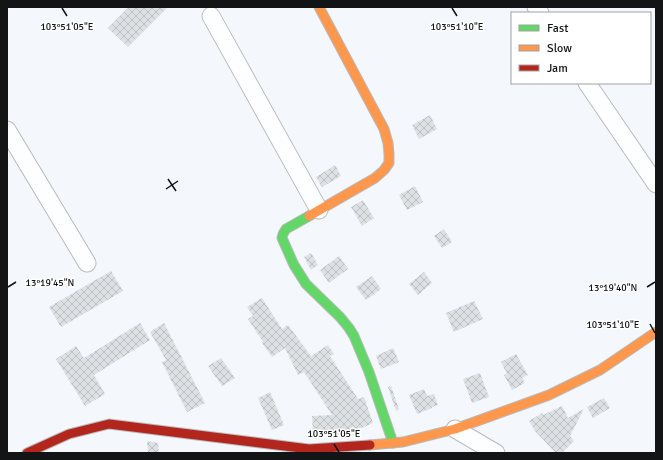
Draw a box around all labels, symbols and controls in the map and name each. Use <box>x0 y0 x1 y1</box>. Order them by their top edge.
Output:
legend <box>511 12 651 84</box>
text: 103°51'05"E <box>40 21 94 33</box>
text: 103°51'10"E <box>430 21 484 33</box>
text: Fast <box>547 21 568 36</box>
text: Slow <box>547 41 572 56</box>
text: Jam <box>547 61 568 76</box>
text: 13°19'45"N <box>26 277 74 289</box>
text: 13°19'40"N <box>589 282 637 294</box>
text: 103°51'10"E <box>586 319 640 331</box>
text: 103°51'05"E <box>307 428 361 440</box>

